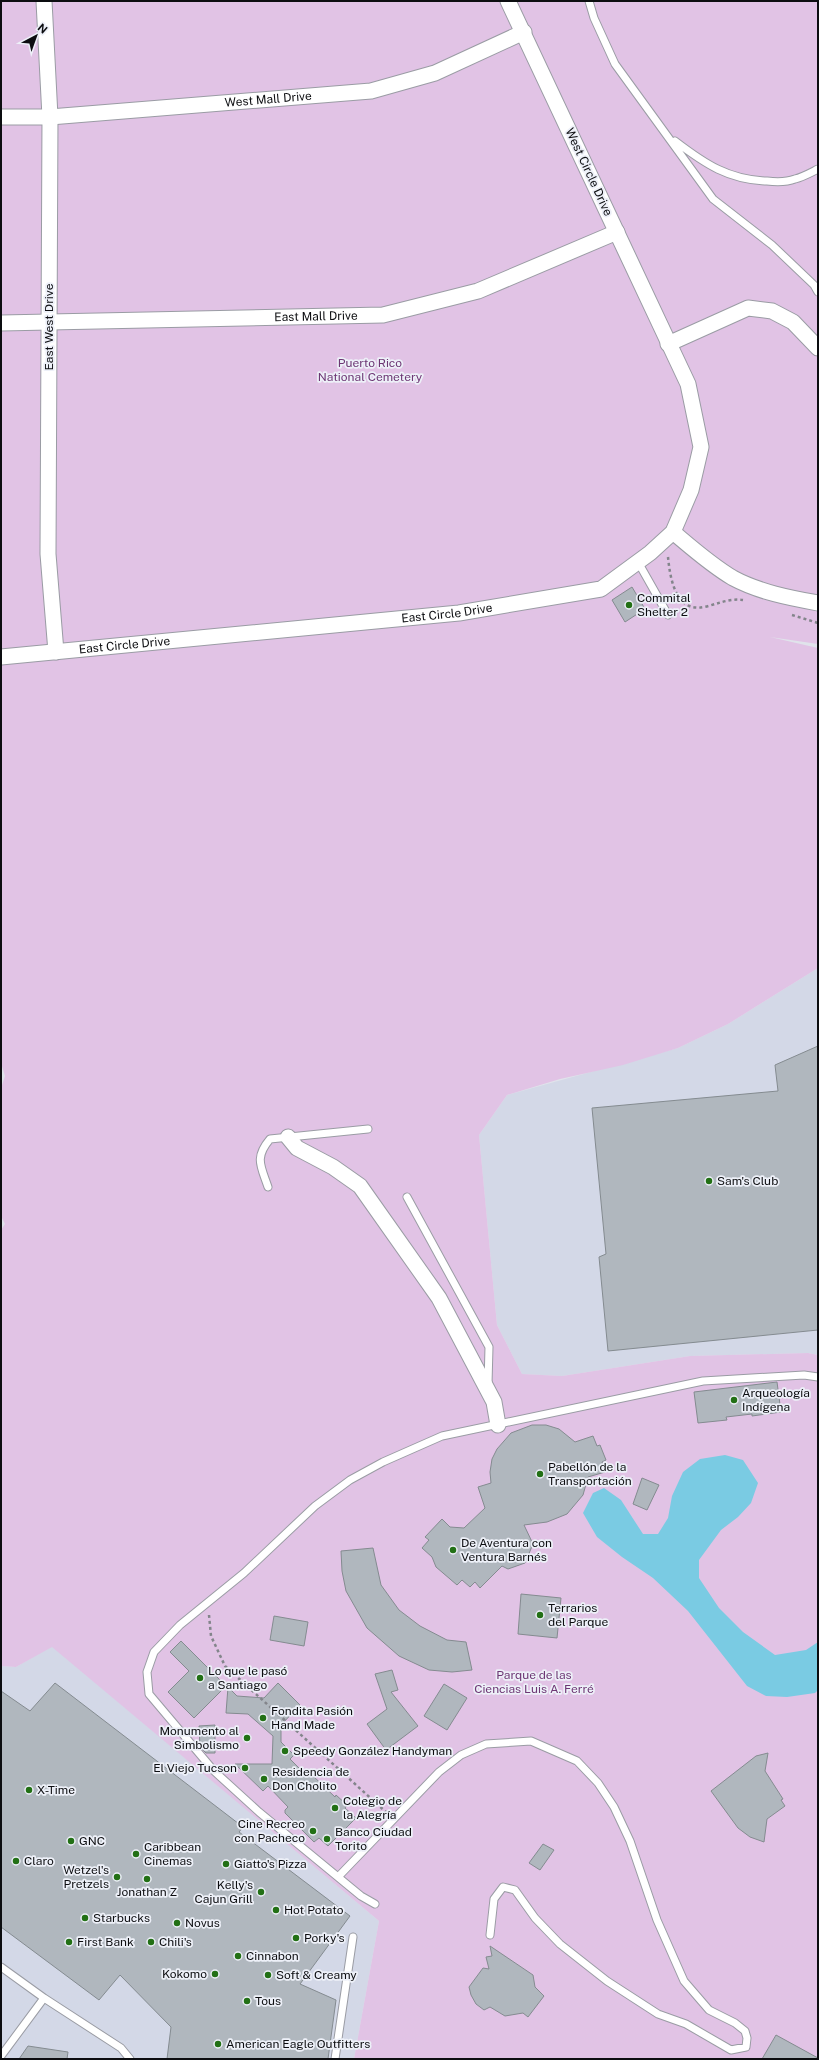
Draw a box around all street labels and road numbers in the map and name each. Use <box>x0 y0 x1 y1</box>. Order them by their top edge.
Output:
street label: West Mall Drive <box>224 89 313 110</box>
street label: West Circle Drive <box>563 126 616 218</box>
street label: East West Drive <box>42 283 56 371</box>
street label: East Mall Drive <box>274 309 358 324</box>
street label: East Circle Drive <box>401 600 494 626</box>
street label: East Circle Drive <box>78 634 171 656</box>

